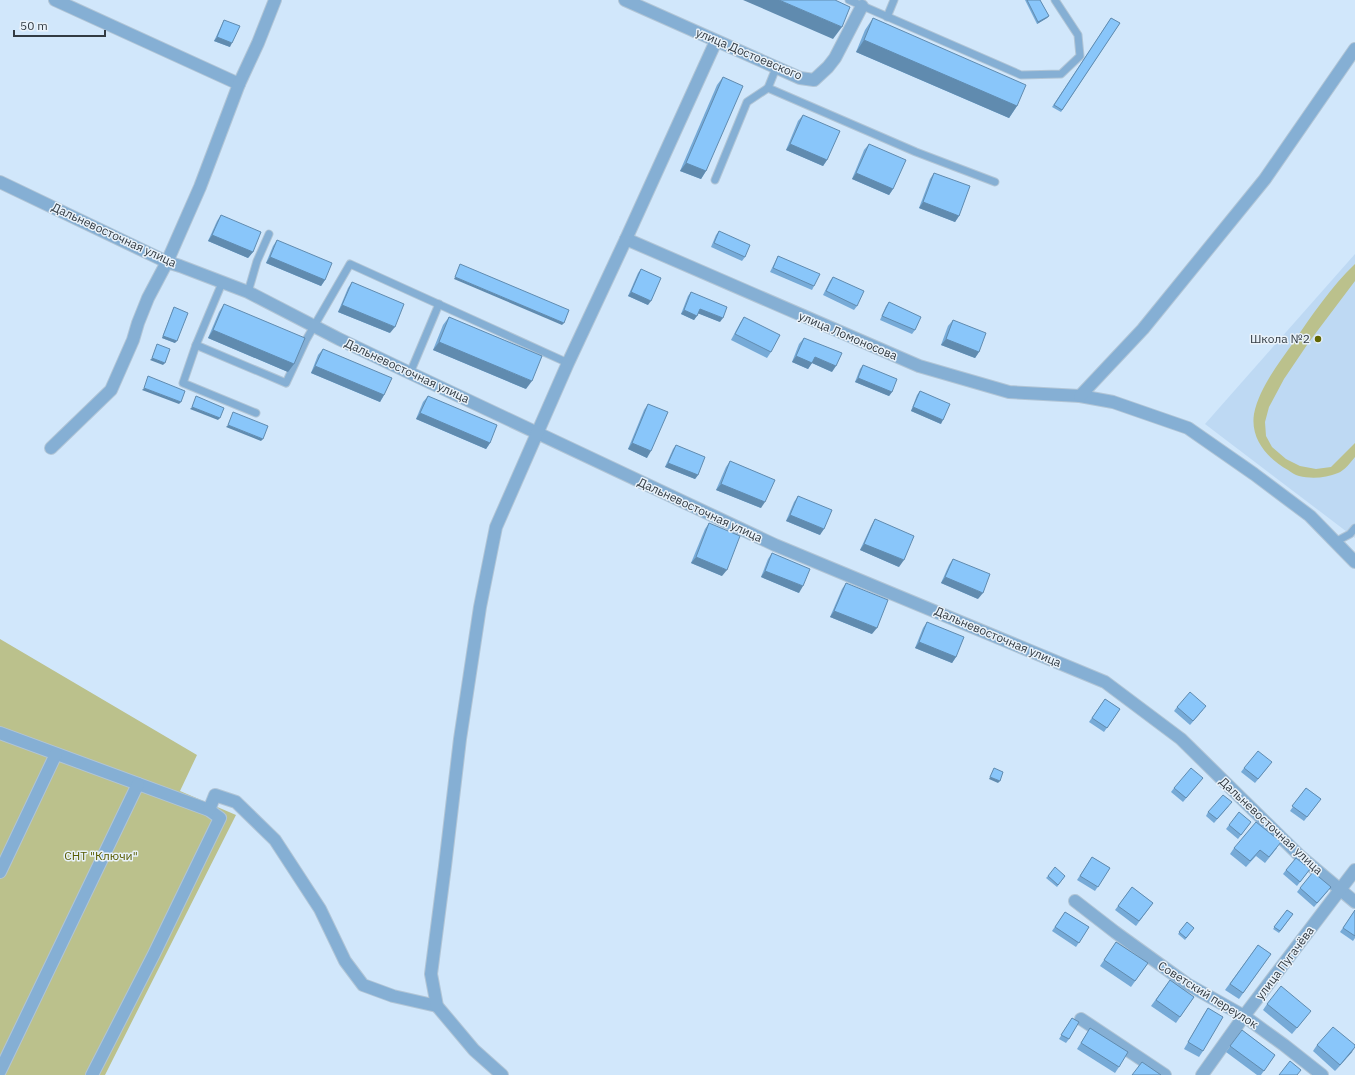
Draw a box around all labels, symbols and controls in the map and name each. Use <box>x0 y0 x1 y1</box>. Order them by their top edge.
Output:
scale bar <box>14 12 105 38</box>
text: 50 m <box>20 18 48 33</box>
street label: улица Достоевского <box>694 24 805 83</box>
street label: Дальневосточная улица <box>49 199 180 270</box>
street label: улица Ломоносова <box>797 308 900 363</box>
place label: Школа №2 <box>1250 331 1310 346</box>
marker: Школа №2 <box>1313 334 1323 344</box>
street label: Дальневосточная улица <box>342 335 473 406</box>
street label: Дальневосточная улица <box>635 474 766 545</box>
street label: Дальневосточная улица <box>933 603 1064 670</box>
street label: Дальневосточная улица <box>1216 774 1327 878</box>
park label: СНТ "Ключи" <box>64 848 138 863</box>
street label: улица Пугачёва <box>1252 923 1317 1002</box>
street label: Советский переулок <box>1155 958 1261 1032</box>

